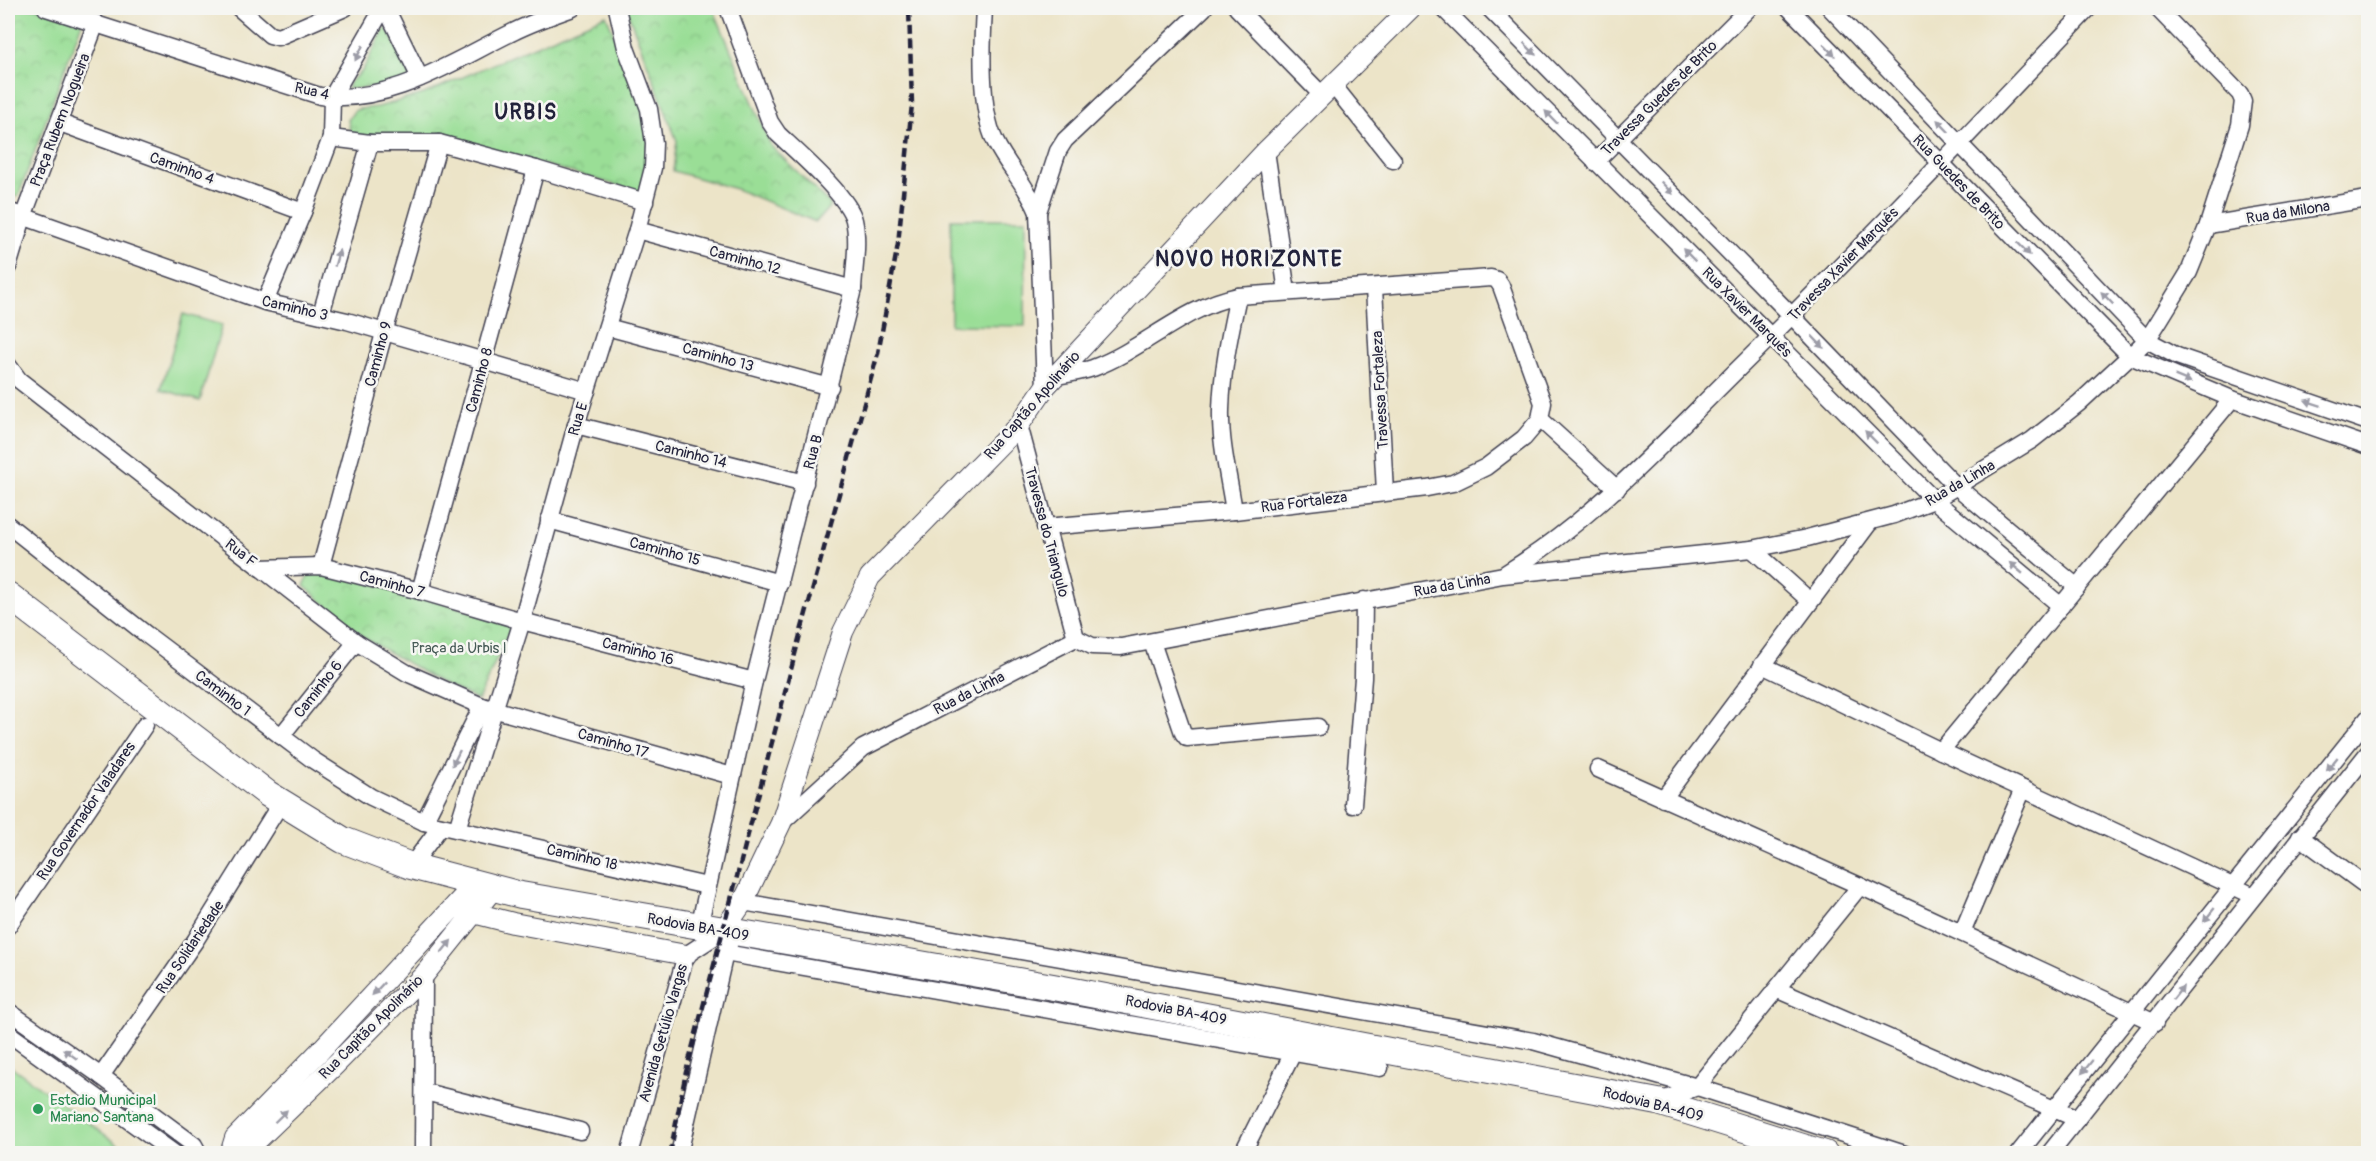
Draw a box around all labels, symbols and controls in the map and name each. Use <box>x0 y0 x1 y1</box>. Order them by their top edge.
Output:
street label: Travessa Guedes de Brito <box>1597 36 1721 160</box>
one-way arrow <box>1522 42 1536 56</box>
one-way arrow <box>1822 42 1836 56</box>
one-way arrow <box>354 44 363 61</box>
street label: Praça Rubem Nogueira <box>26 51 95 190</box>
street label: Rua 4 <box>293 78 331 105</box>
district label: URBIS <box>494 99 558 126</box>
one-way arrow <box>1544 110 1558 125</box>
one-way arrow <box>1937 119 1950 134</box>
street label: Rua Guedes de Brito <box>1908 131 2009 234</box>
street label: Caminho 4 <box>147 148 217 189</box>
one-way arrow <box>1659 180 1673 194</box>
street label: Rua da Milona <box>2245 197 2331 228</box>
street label: Travessa Xavier Marquês <box>1784 203 1903 325</box>
street label: Caminho 12 <box>707 242 783 279</box>
one-way arrow <box>2017 242 2031 256</box>
district label: NOVO HORIZONTE <box>1155 246 1343 273</box>
one-way arrow <box>1682 248 1696 262</box>
one-way arrow <box>333 249 343 267</box>
street label: Rua Xavier Marquês <box>1698 263 1796 362</box>
one-way arrow <box>2100 291 2114 305</box>
street label: Caminho 3 <box>260 292 330 325</box>
street label: Caminho 9 <box>361 319 396 389</box>
street label: Travessa Fortaleza <box>1368 330 1393 450</box>
one-way arrow <box>1810 335 1824 349</box>
street label: Caminho 13 <box>680 339 756 376</box>
street label: Caminho 8 <box>462 345 497 415</box>
street label: Rua Captão Apolinário <box>980 347 1085 463</box>
one-way arrow <box>2175 374 2193 384</box>
one-way arrow <box>2304 397 2322 407</box>
street label: Rua E <box>564 400 593 438</box>
one-way arrow <box>1865 431 1879 445</box>
street label: Rua B <box>800 433 827 471</box>
street label: Caminho 14 <box>653 436 729 473</box>
street label: Rua da Linha <box>1922 456 1999 511</box>
street label: Travessa do Triangulo <box>1020 465 1073 599</box>
street label: Rua Fortaleza <box>1260 488 1348 517</box>
street label: Caminho 15 <box>627 533 703 570</box>
street label: Rua F <box>221 535 261 572</box>
one-way arrow <box>2008 563 2023 575</box>
street label: Caminho 7 <box>357 567 427 602</box>
street label: Rua da Linha <box>1412 569 1492 602</box>
street label: Caminho 16 <box>600 633 676 670</box>
park label: Praça da Urbis I <box>411 639 507 658</box>
street label: Caminho 6 <box>290 657 347 722</box>
street label: Caminho 1 <box>191 666 254 720</box>
street label: Rua da Linha <box>930 667 1008 720</box>
street label: Caminho 17 <box>575 724 650 763</box>
street label: Rua Governador Valadares <box>33 738 140 884</box>
one-way arrow <box>451 750 460 767</box>
one-way arrow <box>2326 756 2338 771</box>
street label: Caminho 18 <box>545 840 620 875</box>
street label: Rua Solidariedade <box>152 897 229 998</box>
one-way arrow <box>2204 908 2216 923</box>
street label: Rodovia BA-409 <box>646 909 750 946</box>
one-way arrow <box>440 939 452 954</box>
street label: Avenida Getúlio Vargas <box>635 962 692 1104</box>
street label: Rua Capitão Apolinário <box>315 971 428 1084</box>
one-way arrow <box>372 981 385 996</box>
one-way arrow <box>2172 985 2184 1001</box>
street label: Rodovia BA-409 <box>1124 991 1228 1030</box>
one-way arrow <box>62 1048 78 1060</box>
one-way arrow <box>2080 1059 2093 1075</box>
street label: Rodovia BA-409 <box>1601 1083 1705 1126</box>
place label: Estadio Municipal Mariano Santana <box>50 1091 156 1127</box>
marker: Estadio Municipal Mariano Santana <box>31 1102 45 1116</box>
one-way arrow <box>274 1110 288 1124</box>

